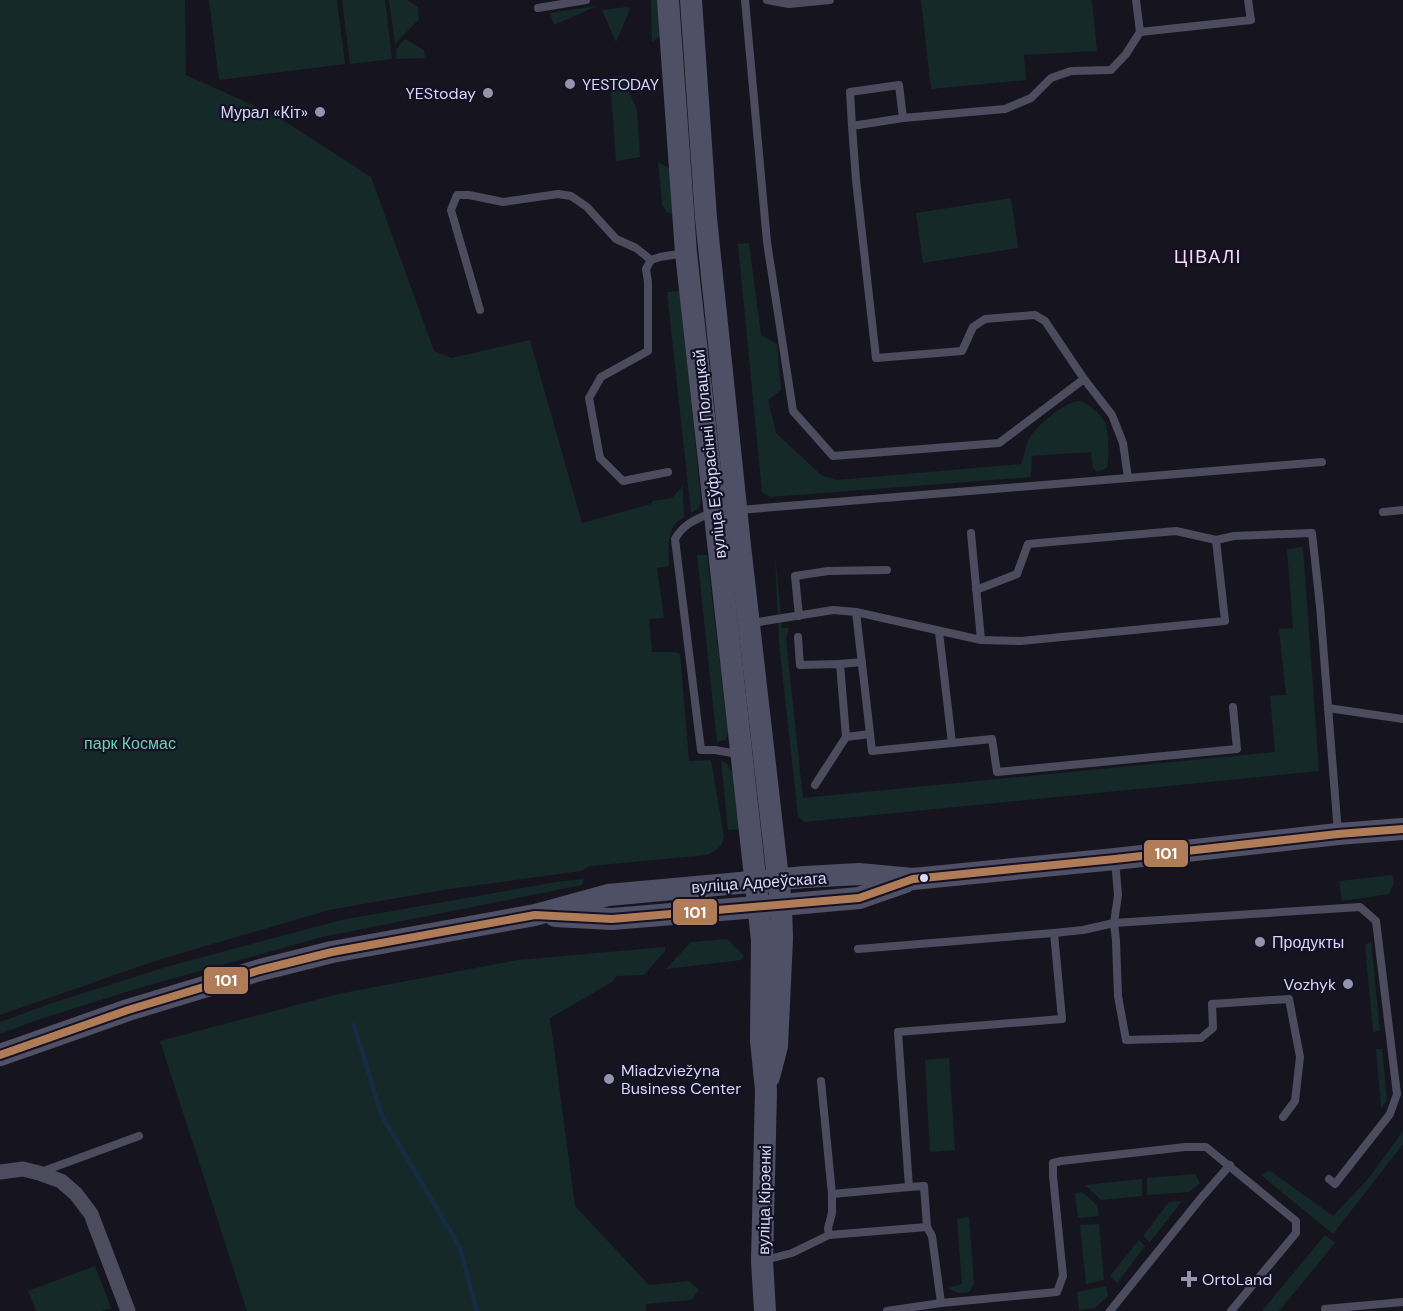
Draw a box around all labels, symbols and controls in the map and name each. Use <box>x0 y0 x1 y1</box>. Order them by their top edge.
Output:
place label: YESTODAY <box>582 74 659 95</box>
marker: YESTODAY <box>563 77 577 91</box>
place label: YEStoday <box>405 83 476 104</box>
marker: YEStoday <box>481 86 495 100</box>
place label: Мурал «Кіт» <box>221 102 308 123</box>
marker: Мурал «Кіт» <box>313 105 327 119</box>
district label: ЦІВАЛІ <box>1174 245 1242 269</box>
street label: вуліца Еўфрасінні Полацкай <box>688 348 731 560</box>
park label: парк Космас <box>84 733 176 754</box>
line badge: 101 <box>1143 839 1189 868</box>
text: 101 <box>1155 843 1177 864</box>
street label: вуліца Адоеўскага <box>691 867 827 898</box>
unlabelled marker <box>918 872 930 884</box>
line badge: 101 <box>672 898 718 926</box>
text: 101 <box>684 902 706 923</box>
place label: Продукты <box>1272 932 1344 953</box>
marker: Продукты <box>1253 935 1267 949</box>
line badge: 101 <box>203 966 249 995</box>
text: 101 <box>215 970 237 991</box>
place label: Vozhyk <box>1284 974 1336 995</box>
marker: Vozhyk <box>1341 977 1355 991</box>
place label: Miadzviežyna Business Center <box>621 1060 741 1099</box>
marker: Miadzviežyna Business Center <box>602 1072 616 1086</box>
street label: вуліца Кірэенкі <box>753 1145 776 1255</box>
place label: OrtoLand <box>1202 1269 1272 1290</box>
marker: OrtoLand <box>1180 1270 1198 1288</box>

